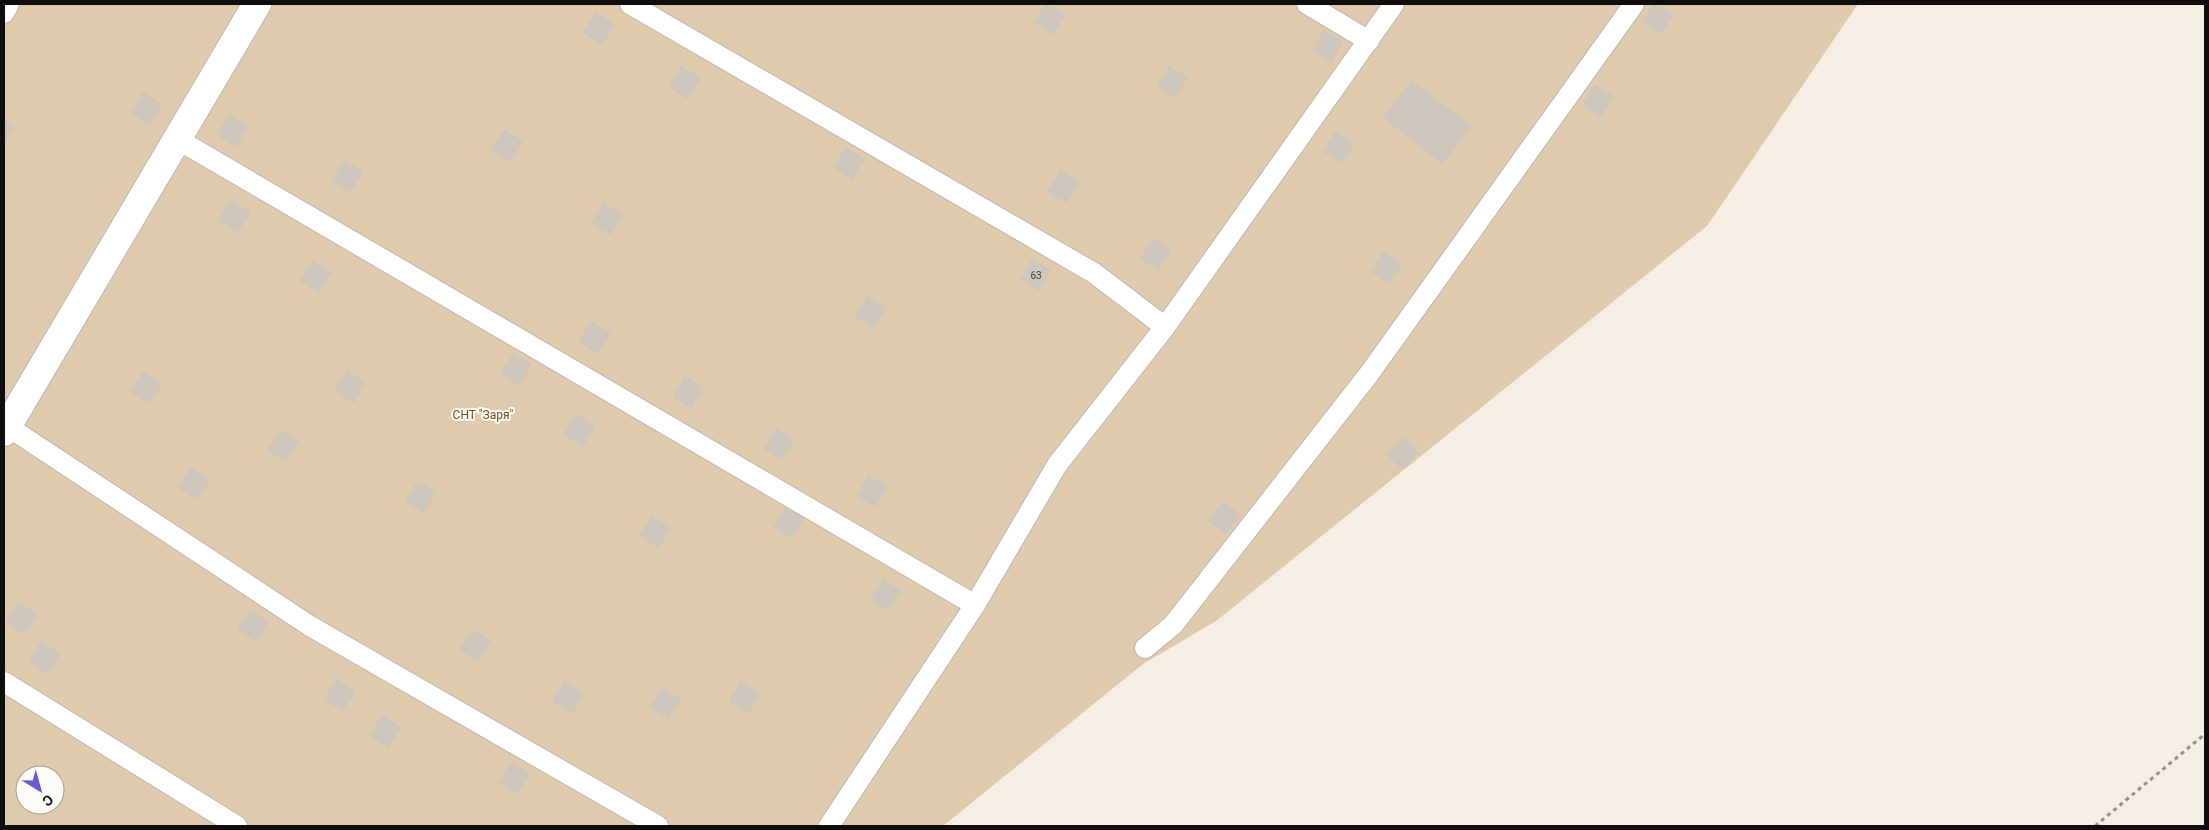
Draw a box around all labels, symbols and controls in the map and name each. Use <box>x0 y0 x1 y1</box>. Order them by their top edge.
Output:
house number: 63 <box>1030 270 1042 281</box>
park label: СНТ "Заря" <box>453 408 514 422</box>
north arrow <box>15 765 65 815</box>
text: С <box>39 791 56 810</box>

